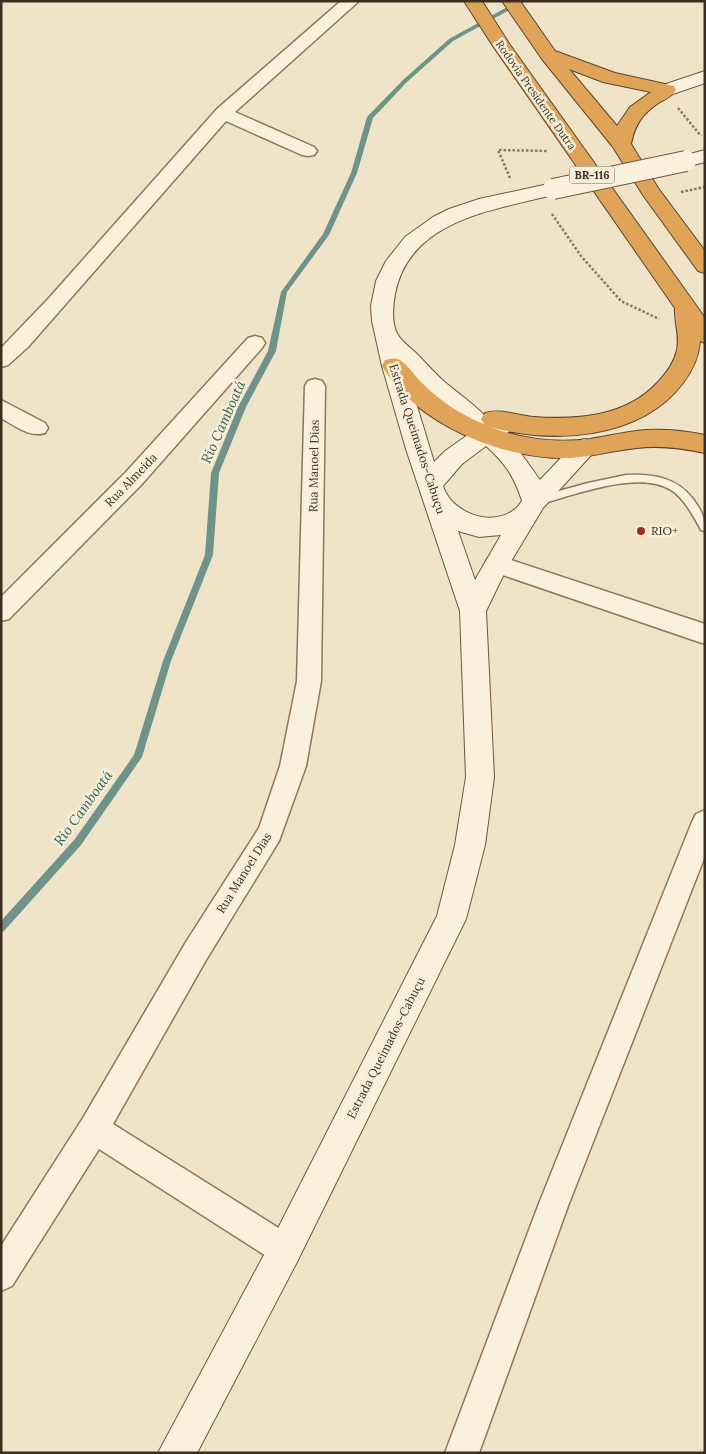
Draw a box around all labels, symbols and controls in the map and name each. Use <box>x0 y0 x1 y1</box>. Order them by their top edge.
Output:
street label: Rodovia Presidente Dutra <box>493 38 579 153</box>
road number: BR-116 <box>570 166 614 184</box>
street label: Estrada Queimados-Cabuçu <box>386 362 449 516</box>
water label: Rio Camboatá <box>197 378 249 466</box>
street label: Rua Manoel Dias <box>305 419 322 512</box>
street label: Rua Almeida <box>101 450 160 510</box>
place label: RIO+ <box>651 523 678 538</box>
marker: RIO+ <box>635 525 647 537</box>
water label: Rio Camboatá <box>50 767 117 849</box>
street label: Rua Manoel Dias <box>213 829 275 916</box>
street label: Estrada Queimados-Cabuçu <box>343 974 428 1121</box>

